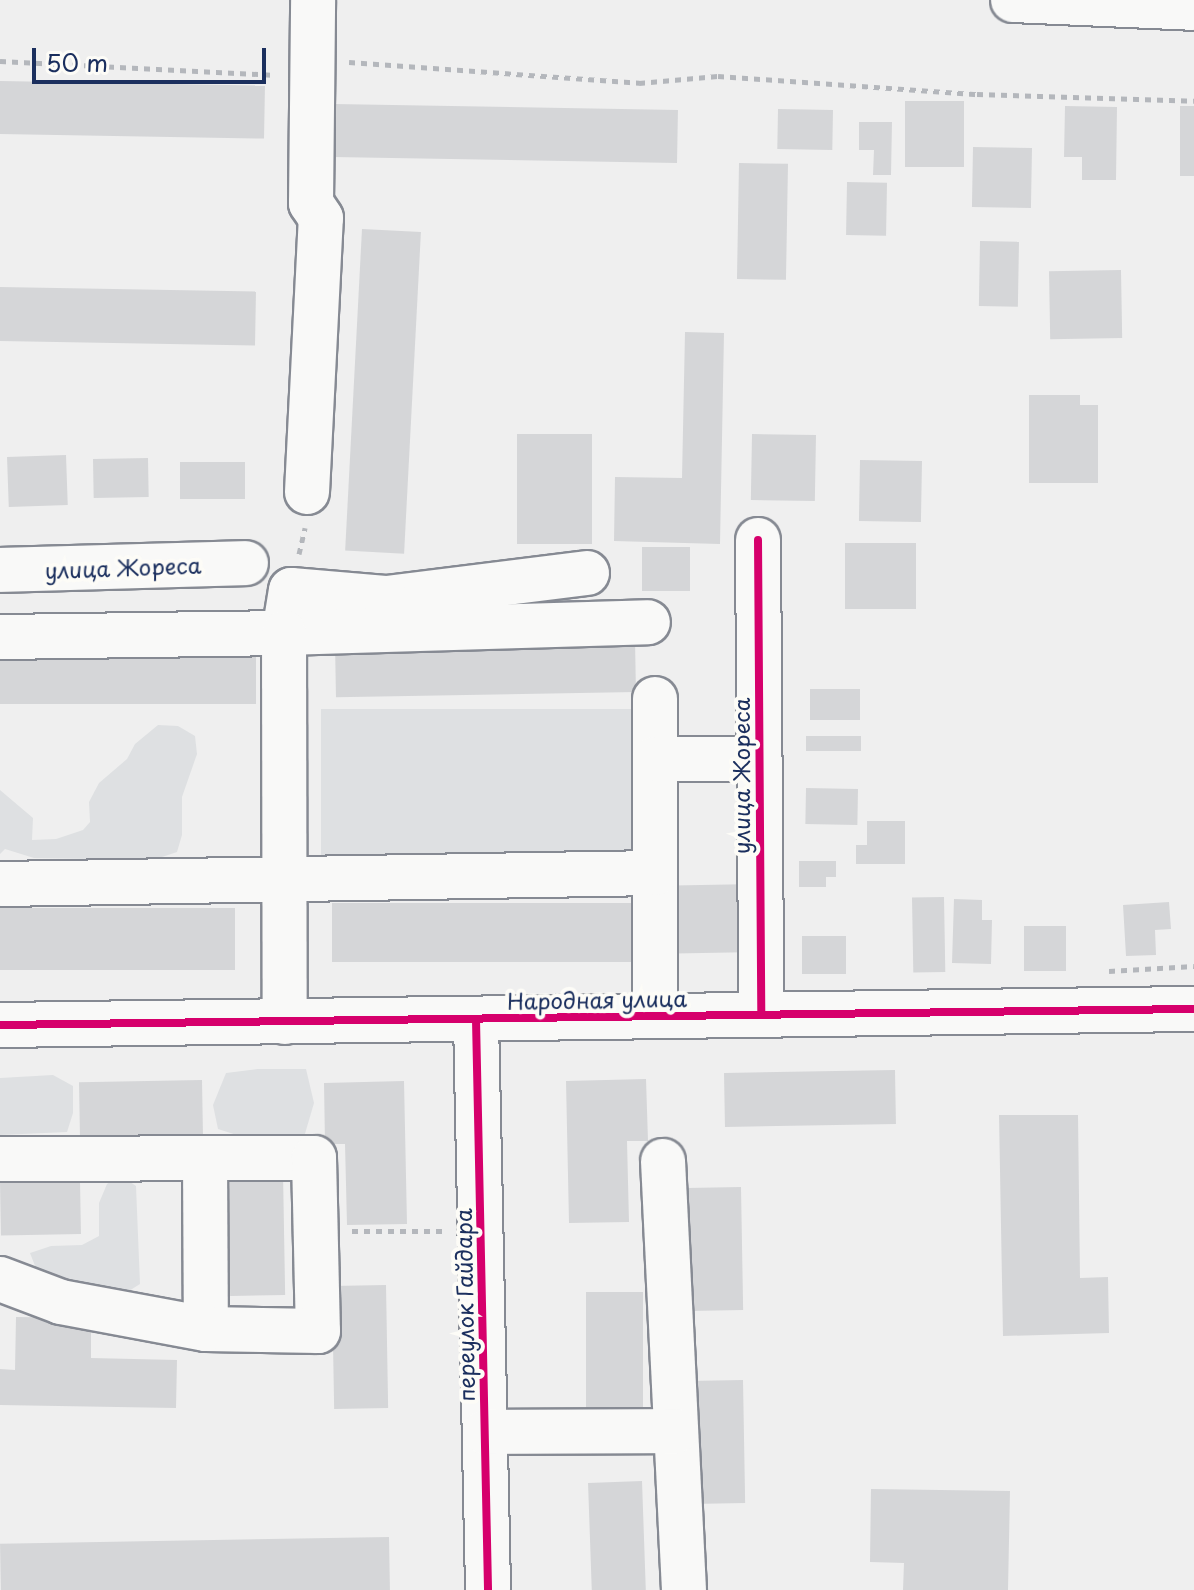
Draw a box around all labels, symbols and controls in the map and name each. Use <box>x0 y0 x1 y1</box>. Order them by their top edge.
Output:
scale bar <box>36 32 270 82</box>
text: 50 m <box>46 44 108 80</box>
street label: улица Жореса <box>44 551 202 583</box>
street label: улица Жореса <box>728 697 754 855</box>
street label: Народная улица <box>506 984 688 1014</box>
street label: переулок Гайдара <box>449 1208 479 1402</box>

